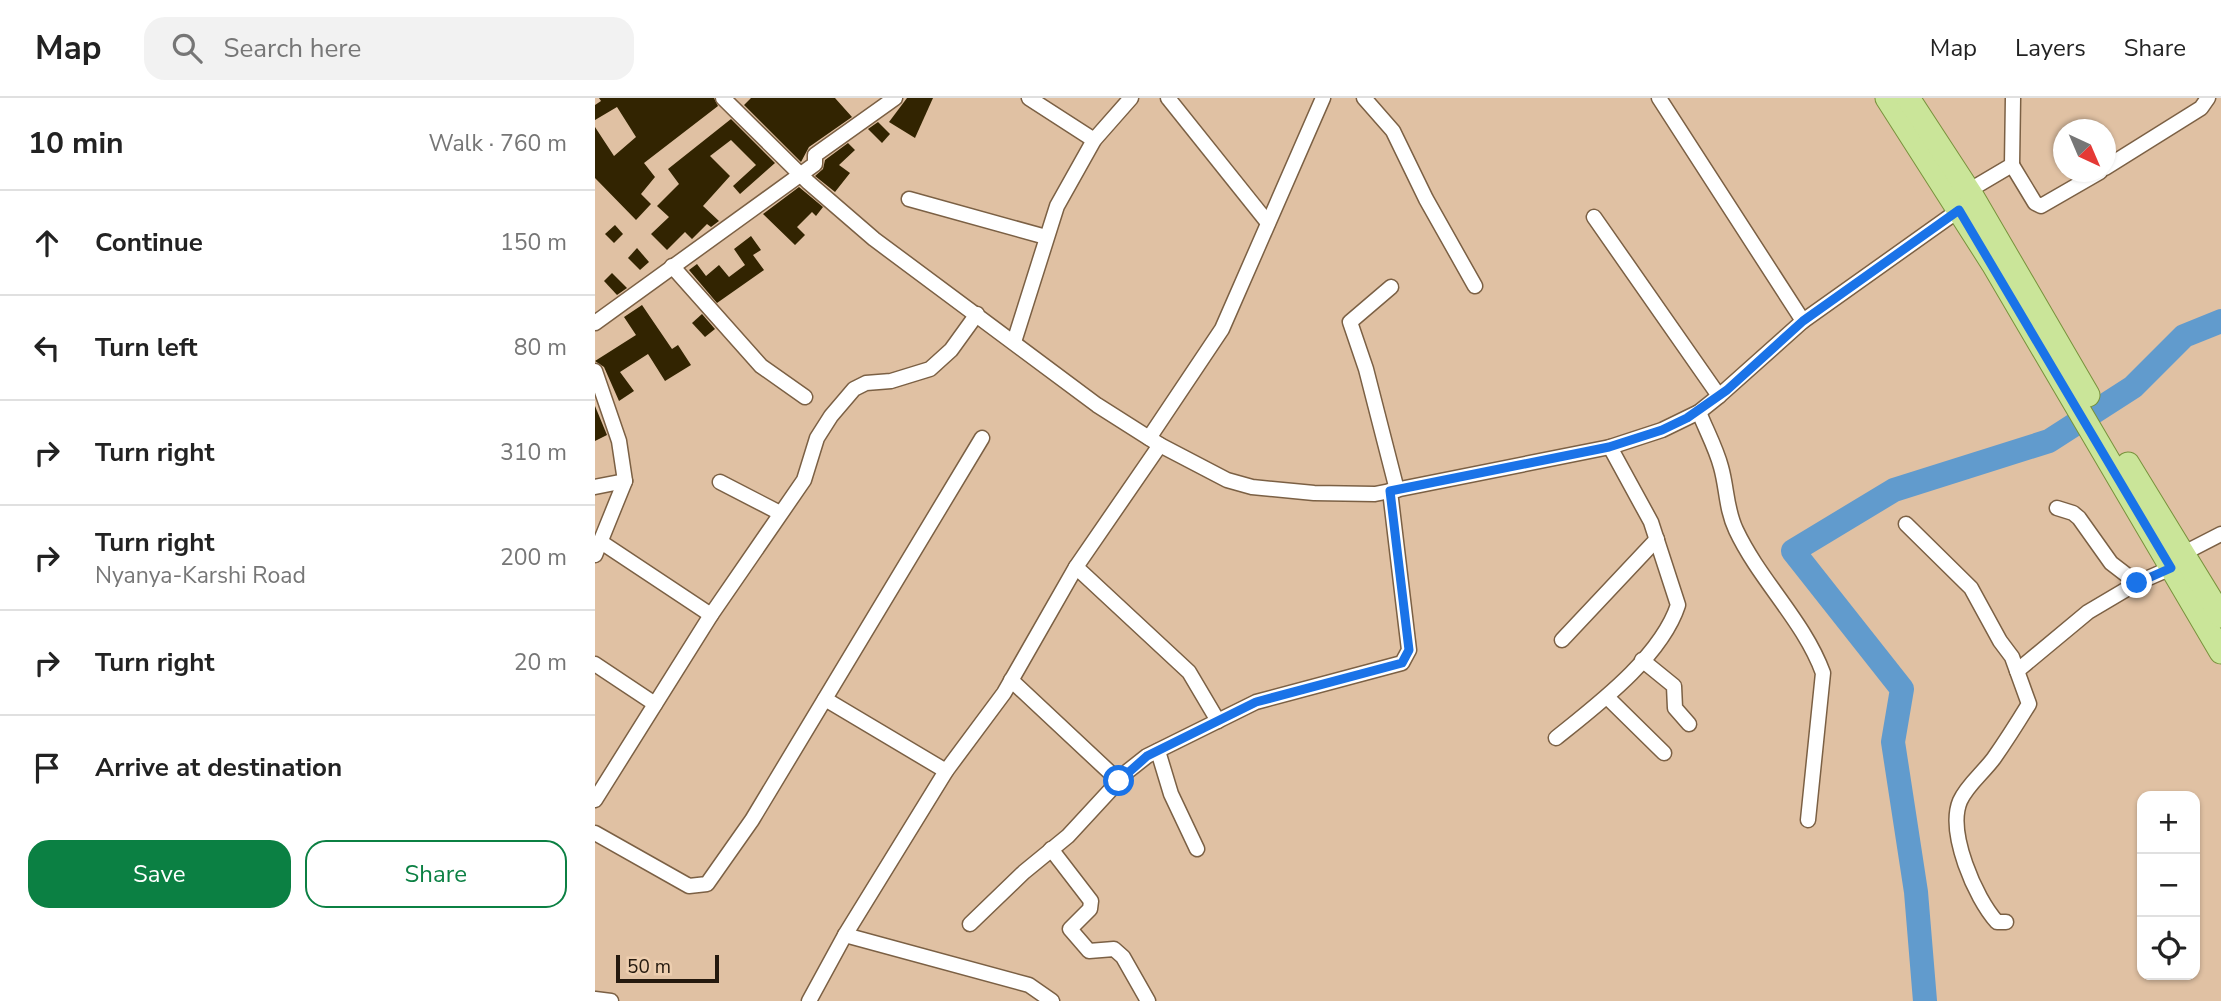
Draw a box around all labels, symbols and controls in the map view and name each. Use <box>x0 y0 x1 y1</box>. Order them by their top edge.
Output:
search box <box>144 17 634 80</box>
text: Map <box>35 26 102 71</box>
icon: search <box>168 29 206 67</box>
text: Search here <box>224 31 361 66</box>
text: Map <box>1930 32 1977 64</box>
text: Layers <box>2015 32 2086 64</box>
text: Share <box>2124 32 2186 64</box>
north arrow <box>2053 119 2116 182</box>
text: 10 min <box>28 123 124 164</box>
text: Walk · 760 m <box>428 128 567 159</box>
icon: ahead <box>28 224 66 262</box>
text: Continue <box>95 225 203 260</box>
text: 150 m <box>500 227 567 258</box>
icon: left <box>28 329 66 367</box>
text: Turn left <box>95 330 198 365</box>
text: 80 m <box>514 332 567 363</box>
icon: right <box>28 434 66 472</box>
text: Turn right <box>95 435 214 470</box>
text: 310 m <box>500 437 567 468</box>
text: Turn right <box>95 525 214 560</box>
icon: right <box>28 539 66 577</box>
text: 200 m <box>500 542 567 573</box>
text: Nyanya-Karshi Road <box>95 560 306 591</box>
route end <box>2121 567 2152 598</box>
icon: right <box>28 644 66 682</box>
text: Turn right <box>95 645 214 680</box>
text: 20 m <box>514 647 567 678</box>
icon: arrive <box>28 749 66 787</box>
text: Arrive at destination <box>95 750 342 785</box>
route start <box>1103 765 1134 796</box>
map controls <box>2137 791 2200 980</box>
button: + <box>2137 791 2200 854</box>
button: Save <box>28 840 291 908</box>
button: Share <box>305 840 567 908</box>
button: − <box>2137 854 2200 917</box>
button: locate <box>2137 917 2200 980</box>
scale bar <box>616 952 719 984</box>
text: 50 m <box>627 954 671 980</box>

